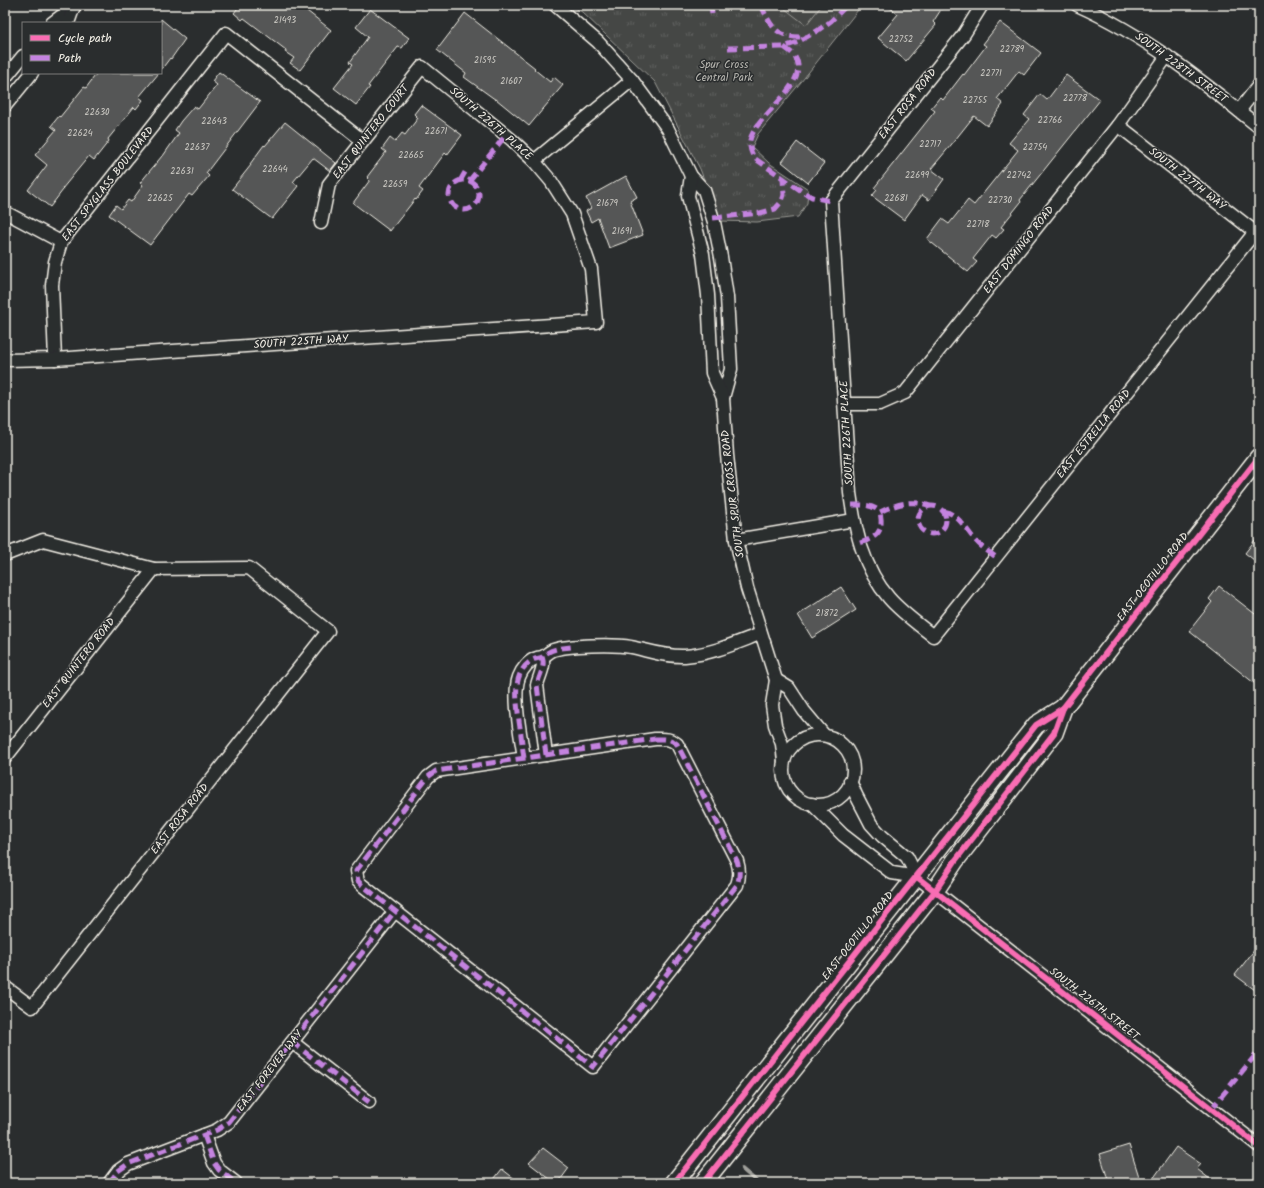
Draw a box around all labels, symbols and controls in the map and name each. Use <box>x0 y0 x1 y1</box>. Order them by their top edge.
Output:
house number: 21493 <box>274 13 296 28</box>
legend <box>22 22 162 74</box>
street label: SOUTH 228TH STREET <box>1131 28 1232 108</box>
text: Cycle path <box>58 29 112 48</box>
house number: 22752 <box>889 32 913 47</box>
house number: 22789 <box>1000 42 1025 57</box>
text: Path <box>58 49 81 68</box>
house number: 21595 <box>474 53 497 68</box>
park label: Spur Cross Central Park <box>695 56 754 87</box>
street label: EAST ROSA ROAD <box>874 64 942 144</box>
house number: 22771 <box>980 66 1002 81</box>
house number: 21607 <box>500 74 523 89</box>
street label: EAST QUINTERO COURT <box>328 80 414 183</box>
street label: SOUTH 226TH PLACE <box>445 83 537 166</box>
house number: 22778 <box>1063 91 1088 106</box>
house number: 22755 <box>963 93 988 108</box>
house number: 22630 <box>84 105 110 120</box>
house number: 22766 <box>1038 113 1062 128</box>
house number: 22643 <box>201 114 227 129</box>
street label: EAST SPYGLASS BOULEVARD <box>57 123 159 245</box>
house number: 22671 <box>425 124 447 139</box>
house number: 22624 <box>67 126 93 141</box>
house number: 22717 <box>919 137 942 152</box>
house number: 22637 <box>185 140 210 155</box>
house number: 22754 <box>1023 140 1047 155</box>
street label: SOUTH 227TH WAY <box>1144 143 1230 215</box>
house number: 22665 <box>398 148 425 163</box>
house number: 22644 <box>262 162 288 177</box>
house number: 22631 <box>170 164 194 179</box>
house number: 22699 <box>905 168 930 183</box>
house number: 22742 <box>1007 168 1031 183</box>
house number: 22659 <box>383 177 408 192</box>
house number: 22625 <box>147 191 174 206</box>
house number: 22681 <box>884 191 908 206</box>
house number: 22730 <box>988 193 1013 208</box>
house number: 21679 <box>596 196 618 211</box>
street label: EAST DOMINGO ROAD <box>979 202 1059 298</box>
house number: 22718 <box>967 217 990 232</box>
house number: 21691 <box>612 224 632 239</box>
street label: SOUTH 225TH WAY <box>253 330 350 354</box>
street label: SOUTH 226TH PLACE <box>835 380 859 486</box>
street label: EAST ESTRELLA ROAD <box>1052 385 1136 483</box>
street label: SOUTH SPUR CROSS ROAD <box>716 429 750 559</box>
street label: EAST OCOTILLO ROAD <box>1112 529 1194 625</box>
house number: 21872 <box>816 606 838 621</box>
street label: EAST QUINTERO ROAD <box>38 614 120 712</box>
street label: EAST ROSA ROAD <box>146 779 214 859</box>
street label: EAST OCOTILLO ROAD <box>817 888 899 984</box>
street label: SOUTH 226TH STREET <box>1045 963 1144 1046</box>
street label: EAST FOREVER WAY <box>232 1026 308 1116</box>

